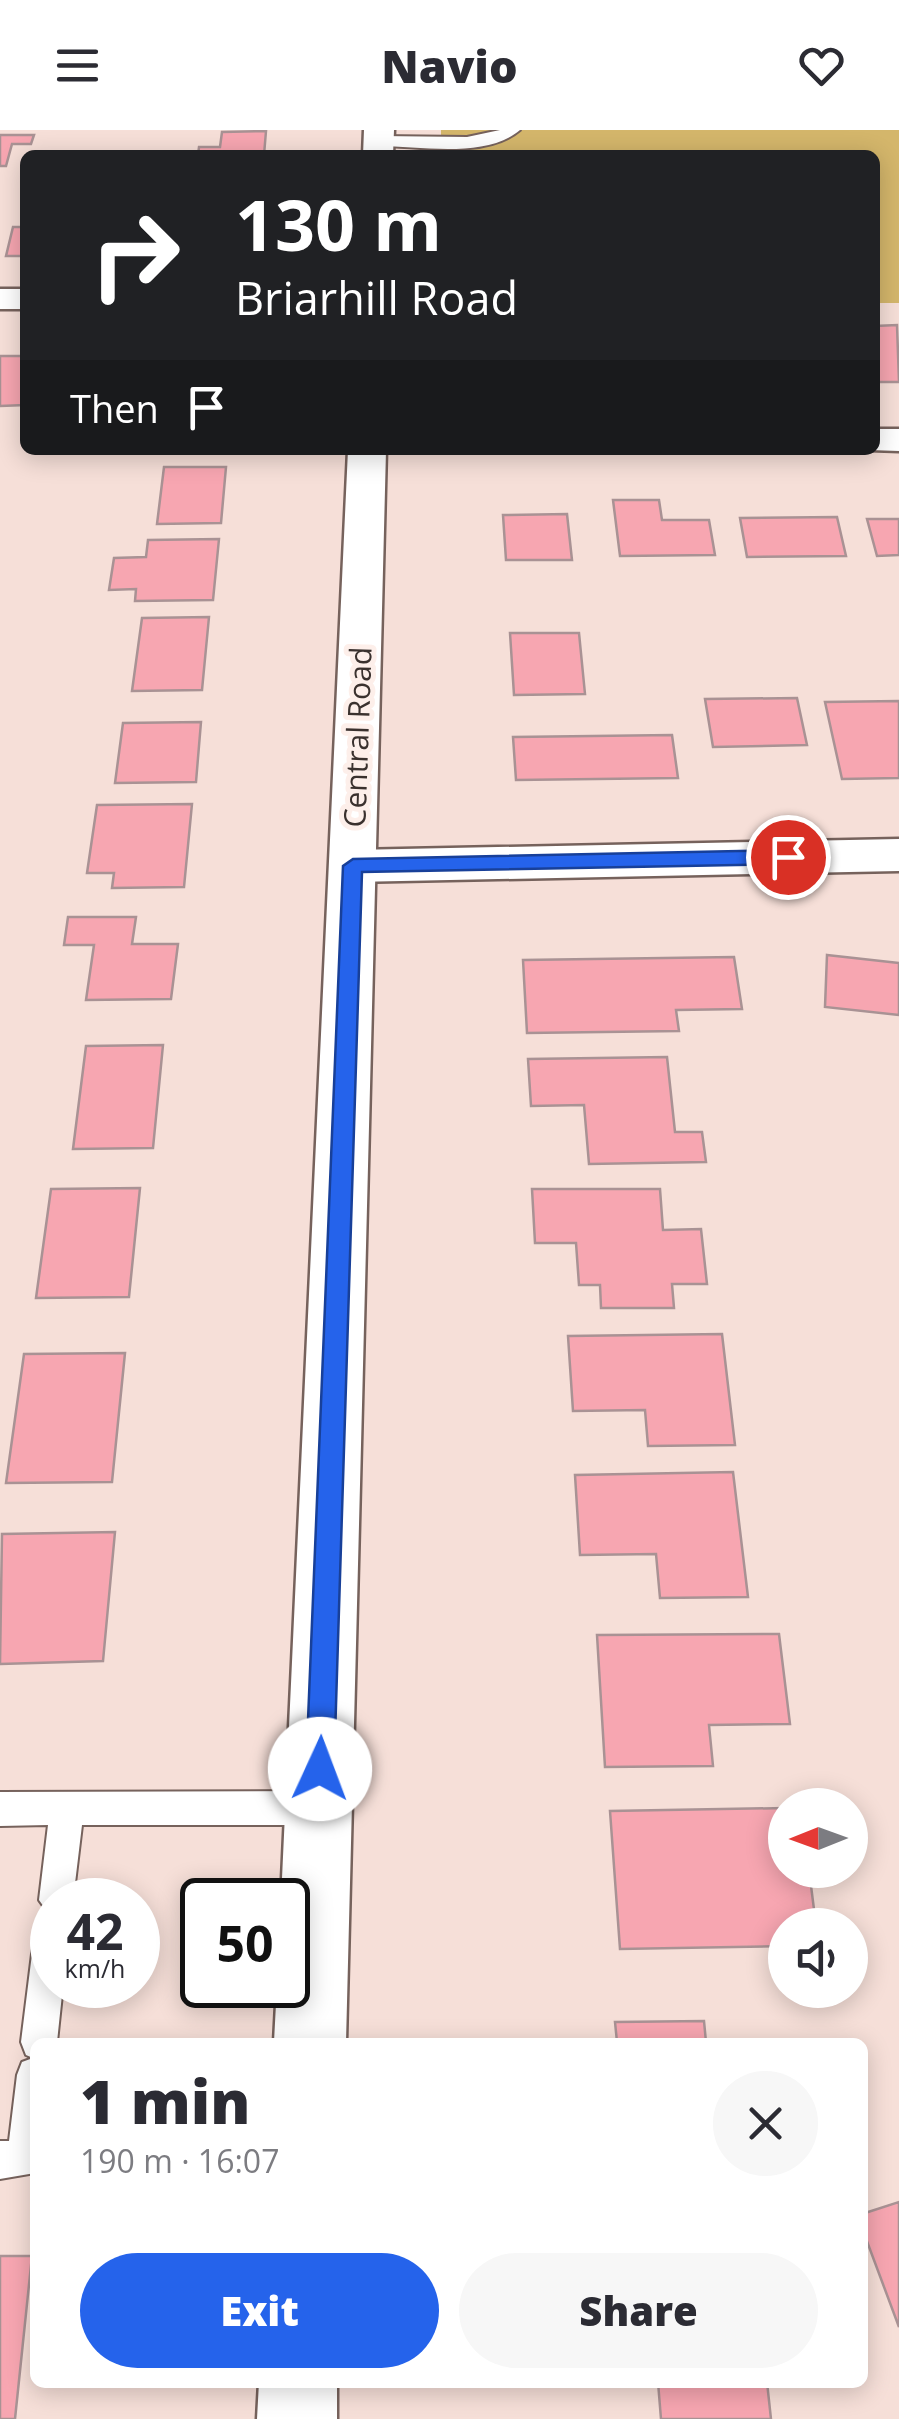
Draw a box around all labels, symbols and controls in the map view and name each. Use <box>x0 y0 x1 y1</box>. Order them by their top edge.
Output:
text: Navio <box>381 35 518 96</box>
icon: menu <box>50 38 105 93</box>
icon: heart <box>794 38 849 93</box>
text: 130 m <box>235 176 442 272</box>
icon: right <box>70 190 200 320</box>
text: Briarhill Road <box>235 267 518 328</box>
icon: arrive <box>179 380 234 435</box>
text: Then <box>70 382 159 434</box>
street label: Central Road <box>333 646 381 828</box>
pin <box>746 815 831 900</box>
icon: arrive <box>761 830 816 885</box>
position arrow <box>268 1717 372 1821</box>
north arrow <box>768 1788 868 1888</box>
map controls <box>768 1788 868 2008</box>
speed limit sign: 50 <box>180 1878 310 2008</box>
text: 42 <box>66 1897 124 1965</box>
button: sound <box>768 1908 868 2008</box>
text: km/h <box>65 1951 125 1985</box>
text: 1 min <box>80 2060 250 2142</box>
button: close <box>713 2071 818 2176</box>
text: 190 m · 16:07 <box>80 2139 279 2182</box>
button: Exit <box>80 2253 439 2368</box>
button: Share <box>459 2253 818 2368</box>

